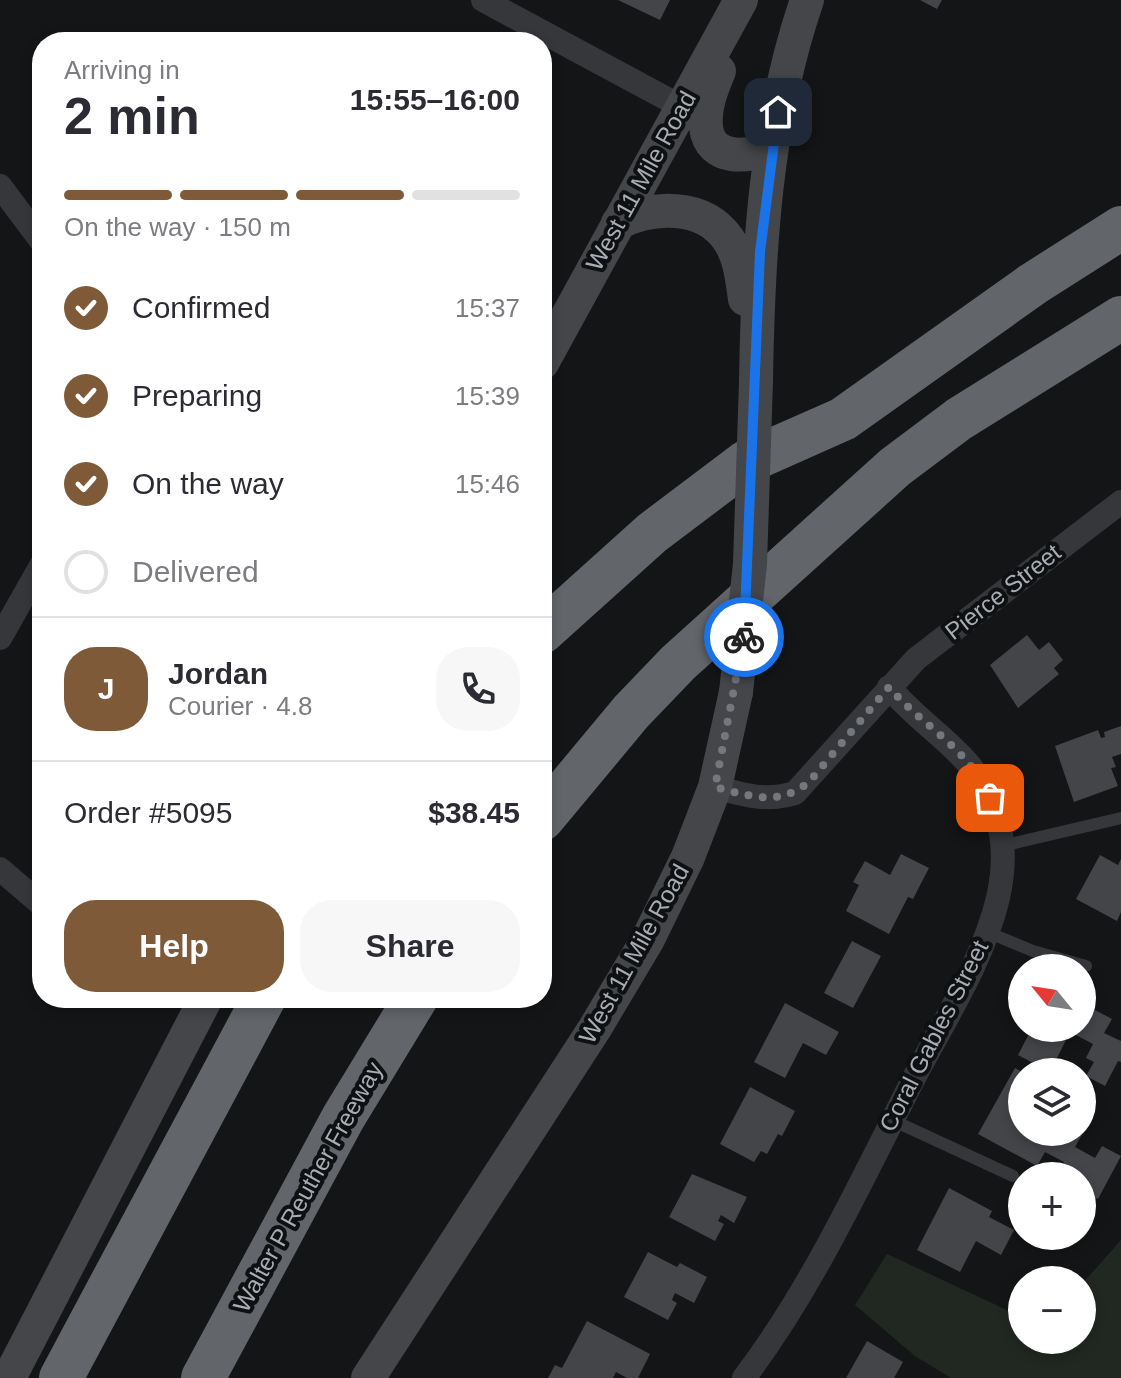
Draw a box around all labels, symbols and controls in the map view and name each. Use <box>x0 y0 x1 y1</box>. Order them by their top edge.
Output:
text: Arriving in <box>64 55 180 85</box>
pin <box>744 78 812 146</box>
text: 15:55–16:00 <box>350 83 520 116</box>
text: 2 min <box>64 87 200 145</box>
street label: West 11 Mile Road <box>580 87 701 275</box>
icon: home <box>756 90 800 134</box>
text: On the way · 150 m <box>64 212 291 242</box>
icon: check <box>64 286 108 330</box>
text: Confirmed <box>132 291 270 324</box>
text: 15:37 <box>455 293 520 323</box>
icon: check <box>64 374 108 418</box>
text: Preparing <box>132 379 262 412</box>
text: 15:39 <box>455 381 520 411</box>
icon: check <box>64 462 108 506</box>
text: On the way <box>132 467 284 500</box>
text: 15:46 <box>455 469 520 499</box>
street label: Pierce Street <box>940 538 1066 645</box>
text: Delivered <box>132 555 259 588</box>
courier <box>704 597 784 677</box>
icon: bike <box>722 615 766 659</box>
button: phone <box>436 647 520 731</box>
text: Jordan <box>168 657 268 690</box>
text: J <box>98 672 114 705</box>
text: Courier · 4.8 <box>168 691 313 721</box>
pin <box>956 764 1024 832</box>
icon: bag <box>968 776 1012 820</box>
text: Order #5095 <box>64 796 232 829</box>
text: $38.45 <box>428 796 520 829</box>
street label: West 11 Mile Road <box>573 860 694 1048</box>
button: Help <box>64 900 284 992</box>
button: Share <box>300 900 520 992</box>
street label: Coral Gables Street <box>874 935 994 1136</box>
north arrow <box>1008 954 1096 1042</box>
map controls <box>1008 954 1096 1354</box>
street label: Walter P Reuther Freeway <box>228 1057 388 1316</box>
button: layers <box>1008 1058 1096 1146</box>
button: + <box>1008 1162 1096 1250</box>
button: − <box>1008 1266 1096 1354</box>

